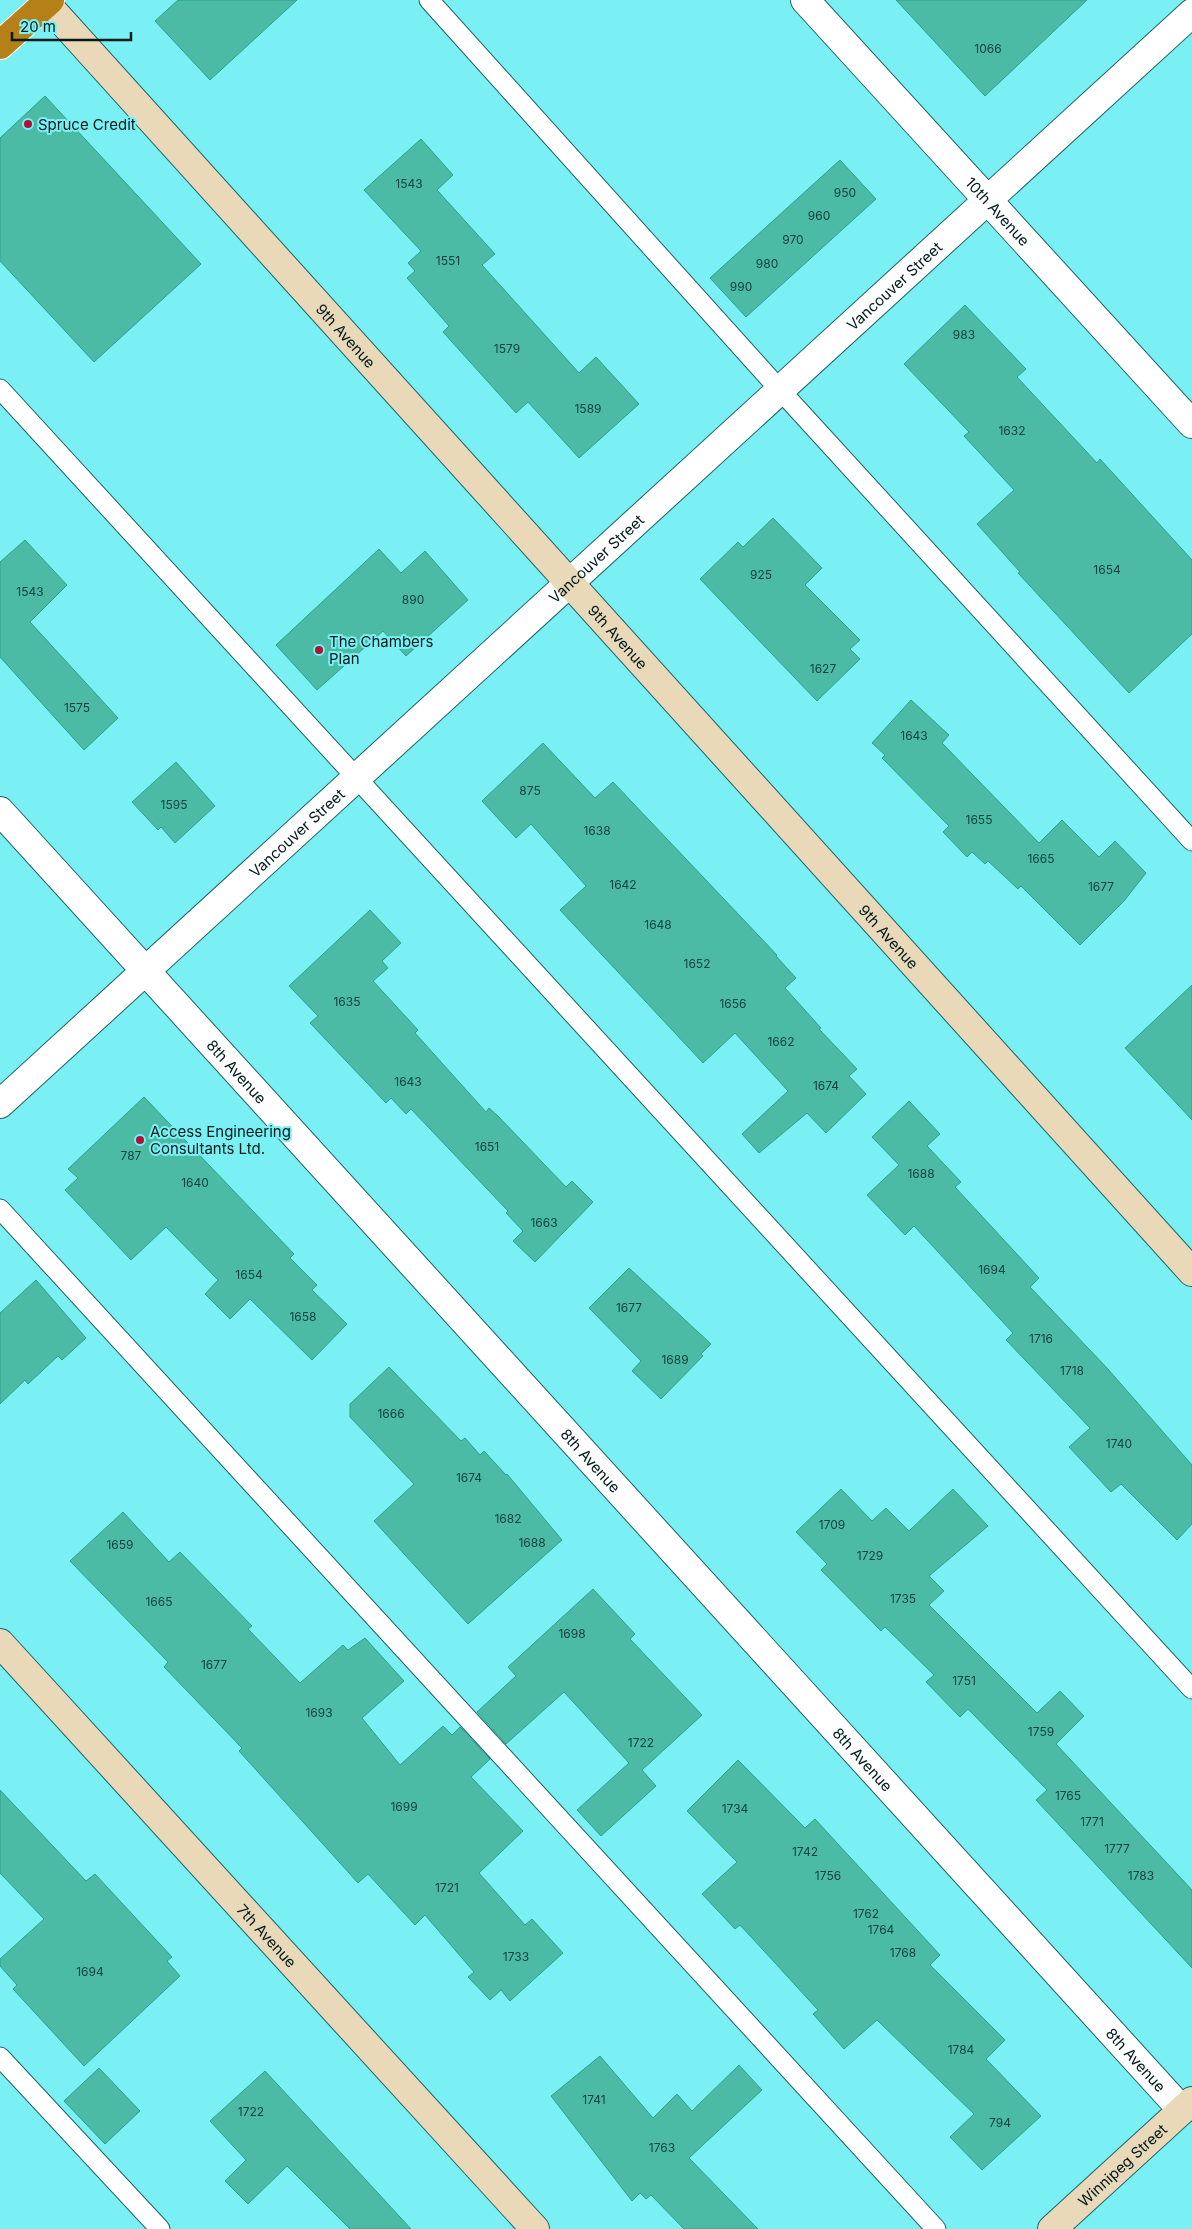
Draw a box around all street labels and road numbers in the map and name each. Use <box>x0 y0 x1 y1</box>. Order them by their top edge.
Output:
street label: 10th Avenue <box>962 173 1034 250</box>
street label: Vancouver Street <box>842 237 946 334</box>
street label: 9th Avenue <box>312 299 380 372</box>
street label: Vancouver Street <box>544 510 648 607</box>
street label: 9th Avenue <box>584 601 652 673</box>
street label: Vancouver Street <box>245 784 348 881</box>
street label: 9th Avenue <box>855 900 923 973</box>
street label: 8th Avenue <box>203 1035 271 1107</box>
street label: 8th Avenue <box>557 1424 625 1496</box>
street label: 8th Avenue <box>829 1723 897 1795</box>
street label: 7th Avenue <box>233 1900 301 1971</box>
street label: 8th Avenue <box>1102 2024 1170 2095</box>
street label: Winnipeg Street <box>1074 2120 1170 2210</box>

